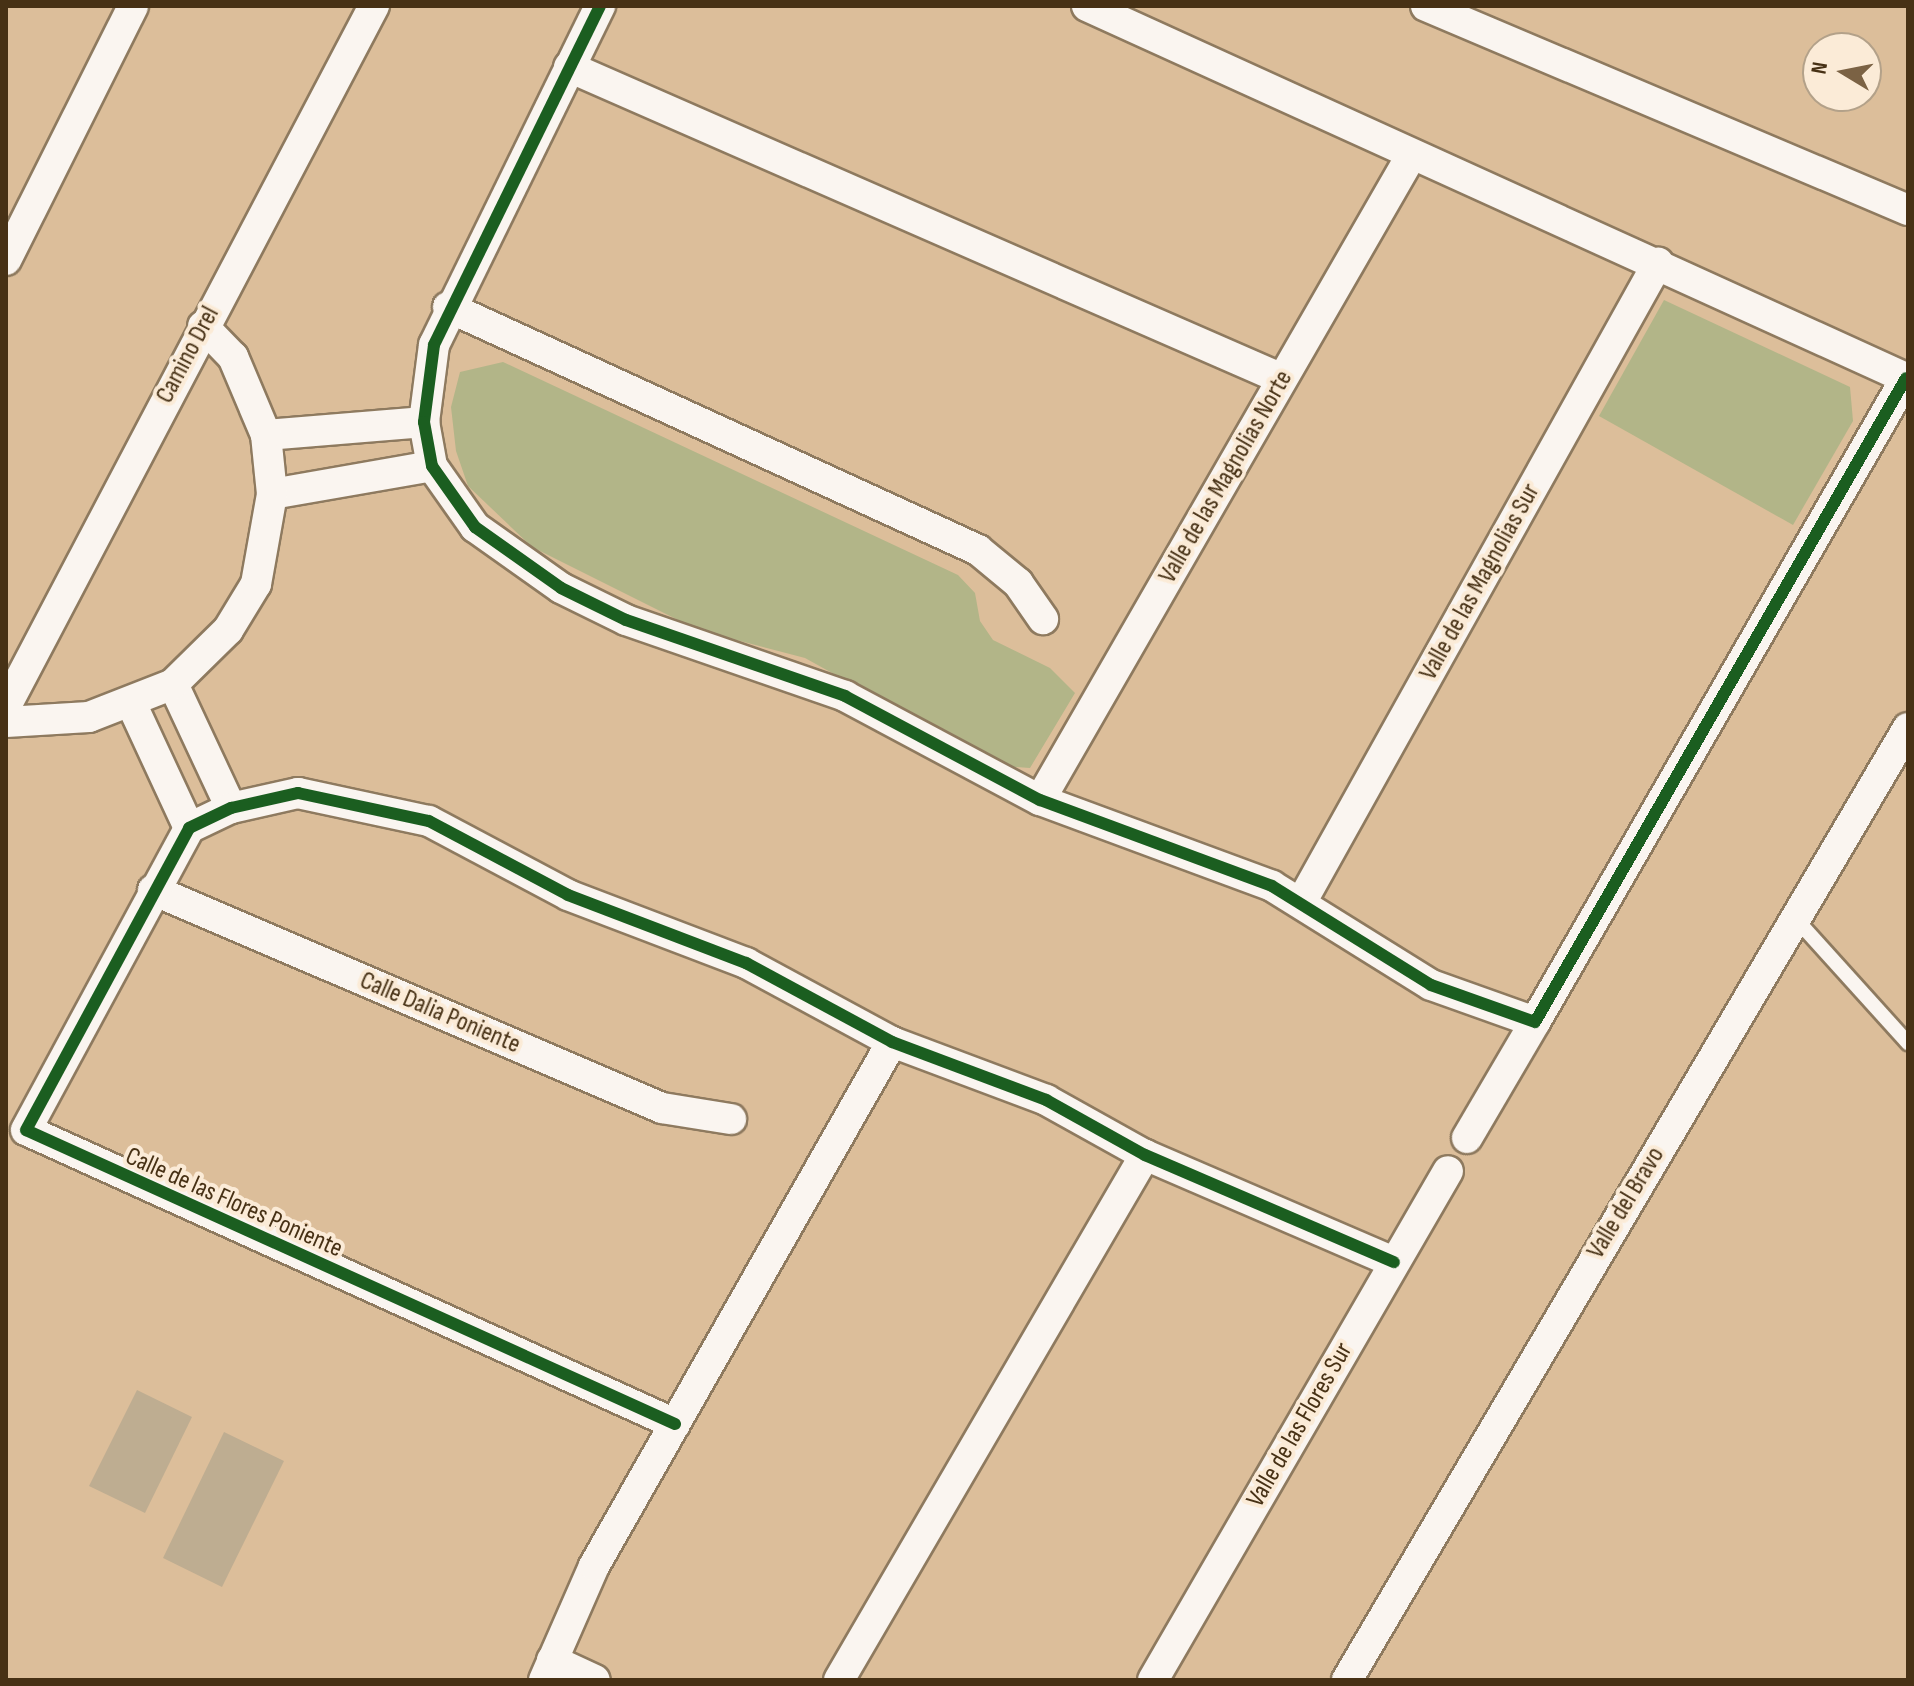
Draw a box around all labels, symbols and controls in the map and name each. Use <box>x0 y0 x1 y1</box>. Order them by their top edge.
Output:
north arrow <box>1802 32 1882 112</box>
text: N <box>1806 60 1834 76</box>
street label: Camino Drel <box>150 301 226 409</box>
street label: Valle de las Magnolias Norte <box>1152 365 1300 589</box>
street label: Valle de las Magnolias Sur <box>1413 478 1547 686</box>
street label: Calle Dalia Poniente <box>355 965 525 1061</box>
street label: Calle de las Flores Poniente <box>121 1141 347 1265</box>
street label: Valle del Bravo <box>1581 1142 1671 1264</box>
street label: Valle de las Flores Sur <box>1240 1337 1360 1513</box>

